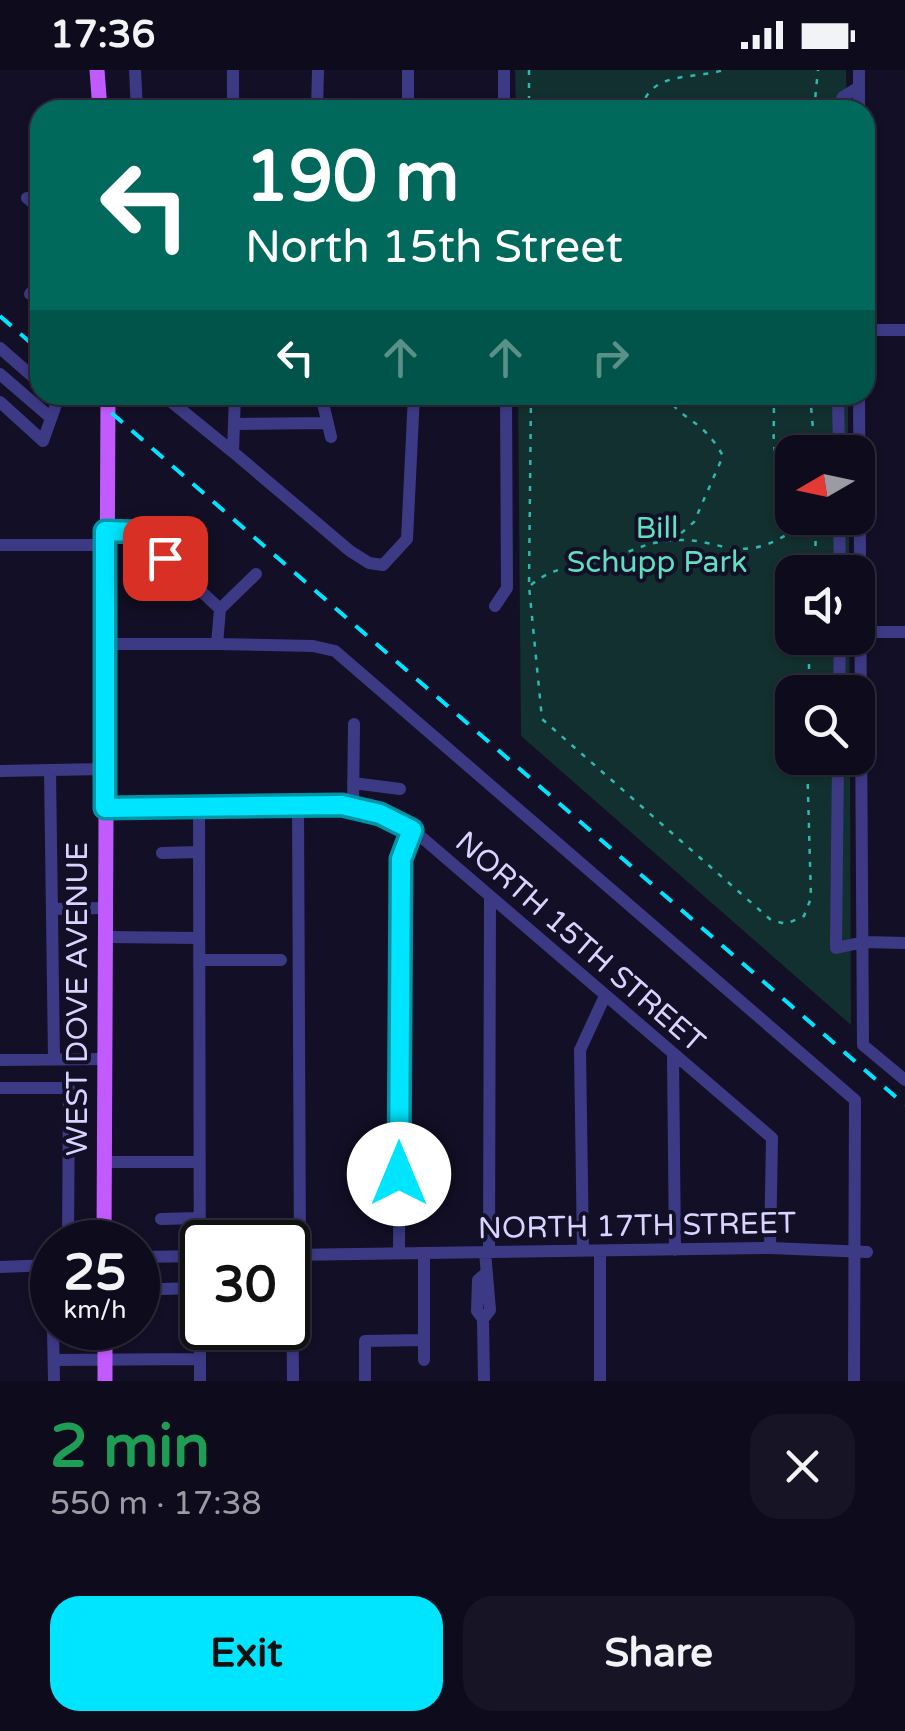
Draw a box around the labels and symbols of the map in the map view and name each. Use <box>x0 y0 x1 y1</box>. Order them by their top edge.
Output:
north arrow <box>775 435 875 535</box>
park label: Bill Schupp Park <box>567 510 747 581</box>
pin <box>123 516 208 601</box>
street label: NORTH 15TH STREET <box>448 824 712 1060</box>
street label: WEST DOVE AVENUE <box>59 842 96 1156</box>
position arrow <box>347 1122 451 1226</box>
street label: NORTH 17TH STREET <box>477 1205 797 1247</box>
speed limit sign: 30 <box>180 1220 310 1350</box>

